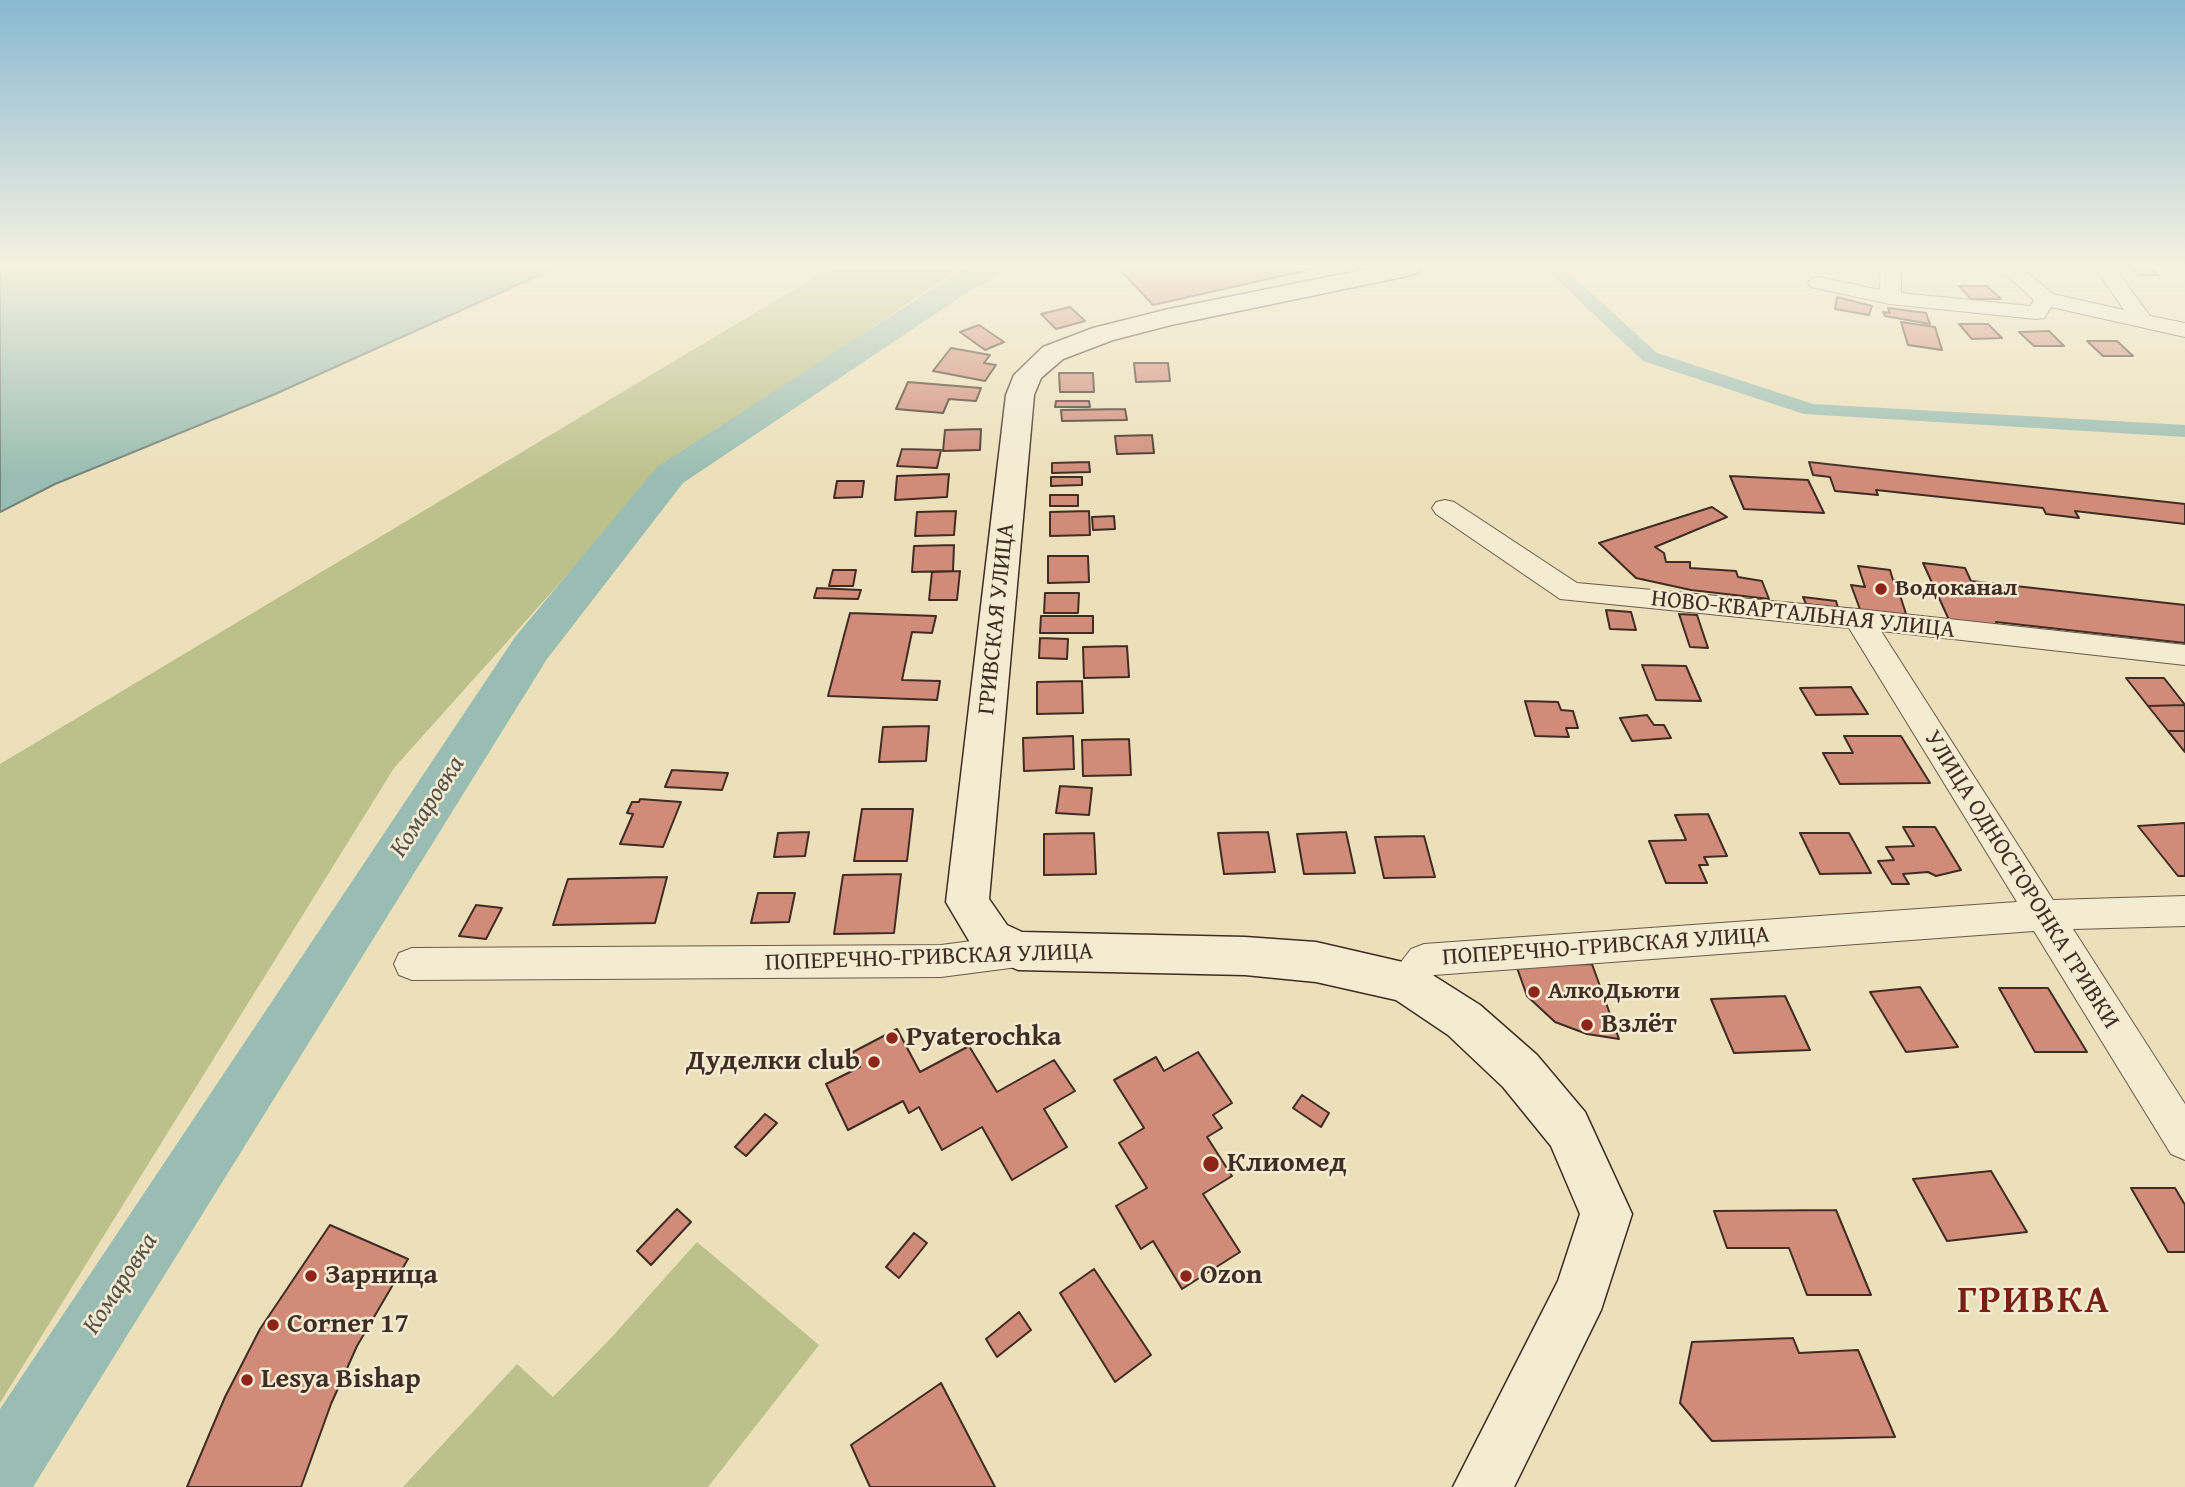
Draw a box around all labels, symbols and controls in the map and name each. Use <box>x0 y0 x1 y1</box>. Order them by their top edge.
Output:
street label: ГРИВСКАЯ УЛИЦА <box>973 522 1021 716</box>
place label: Водоканал <box>1895 575 2017 603</box>
marker: Водоканал <box>1873 581 1889 597</box>
street label: НОВО-КВАРТАЛЬНАЯ УЛИЦА <box>1650 585 1956 645</box>
street label: УЛИЦА ОДНОСТОРОНКА ГРИВКИ <box>1917 726 2125 1034</box>
water label: Комаровка <box>384 751 472 863</box>
street label: ПОПЕРЕЧНО-ГРИВСКАЯ УЛИЦА <box>1441 921 1771 973</box>
street label: ПОПЕРЕЧНО-ГРИВСКАЯ УЛИЦА <box>765 938 1093 978</box>
place label: АлкоДьюти <box>1548 978 1680 1006</box>
marker: АлкоДьюти <box>1526 984 1542 1000</box>
place label: Взлёт <box>1601 1008 1677 1042</box>
marker: Взлёт <box>1579 1017 1595 1033</box>
place label: Pyaterochka <box>906 1021 1062 1055</box>
marker: Pyaterochka <box>884 1030 900 1046</box>
place label: Дуделки club <box>686 1045 860 1079</box>
marker: Дуделки club <box>866 1054 882 1070</box>
place label: Клиомед <box>1227 1147 1347 1181</box>
marker: Клиомед <box>1201 1154 1221 1174</box>
water label: Комаровка <box>77 1228 165 1340</box>
place label: Зарница <box>325 1259 438 1293</box>
place label: Ozon <box>1200 1259 1262 1293</box>
marker: Зарница <box>303 1268 319 1284</box>
marker: Ozon <box>1178 1268 1194 1284</box>
district label: ГРИВКА <box>1958 1279 2110 1325</box>
place label: Corner 17 <box>287 1308 409 1342</box>
marker: Corner 17 <box>265 1317 281 1333</box>
place label: Lesya Bishap <box>261 1363 421 1397</box>
marker: Lesya Bishap <box>239 1372 255 1388</box>

